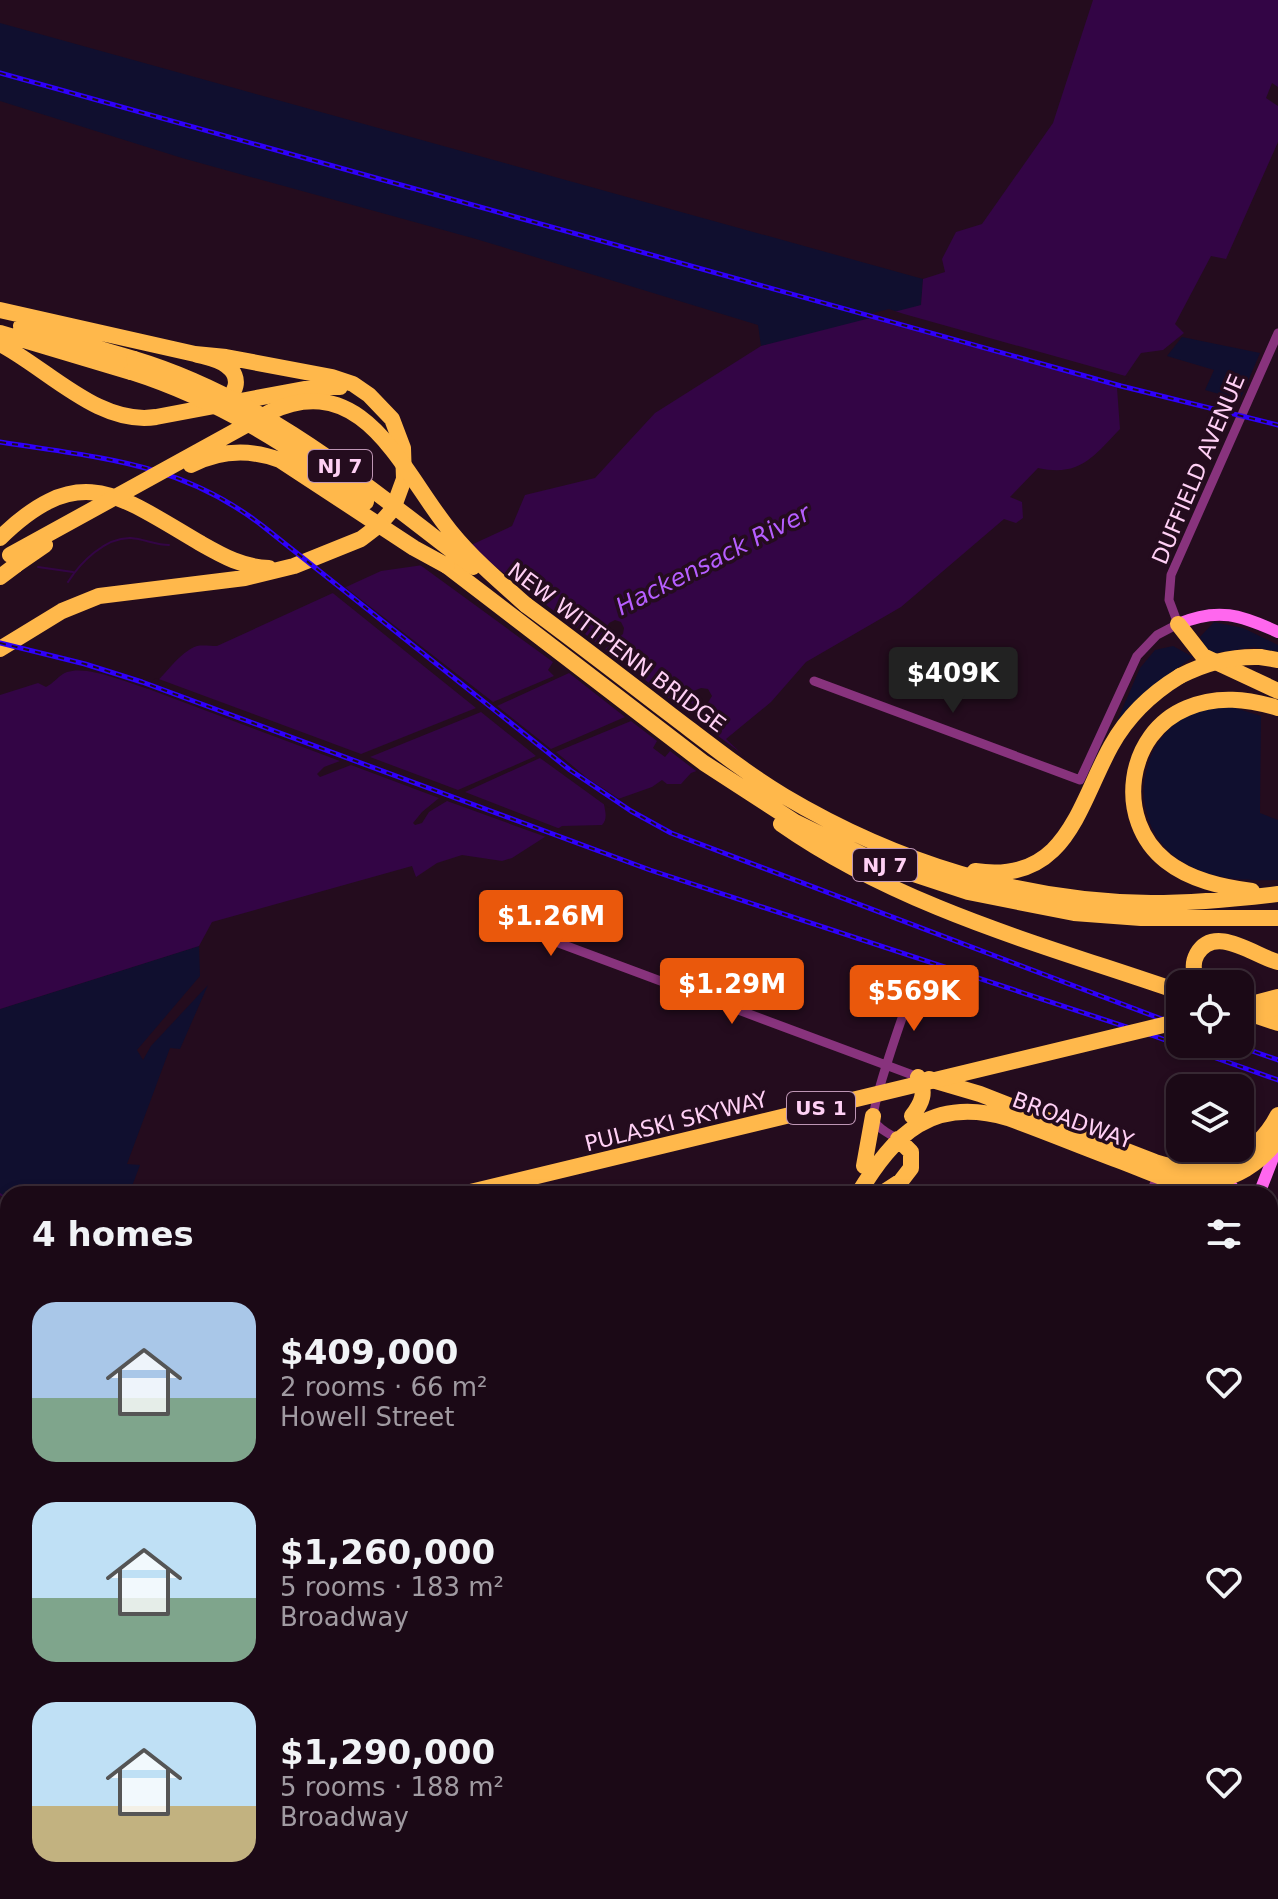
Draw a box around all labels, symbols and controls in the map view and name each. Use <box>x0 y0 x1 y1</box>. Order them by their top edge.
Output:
street label: DUFFIELD AVENUE <box>1147 370 1250 568</box>
road number: NJ 7 <box>308 450 372 482</box>
water label: Hackensack River <box>611 498 817 621</box>
street label: NEW WITTPENN BRIDGE <box>503 557 730 737</box>
pin: $409K <box>897 647 1009 715</box>
text: $409K <box>907 658 999 688</box>
road number: NJ 7 <box>853 849 917 881</box>
pin: $1.26M <box>486 890 616 958</box>
text: $1.26M <box>497 901 605 931</box>
pin: $1.29M <box>667 958 797 1026</box>
pin: $569K <box>858 965 970 1033</box>
text: $1.29M <box>678 969 786 999</box>
map controls <box>1166 970 1254 1162</box>
button: locate <box>1166 970 1254 1058</box>
text: $569K <box>868 976 960 1006</box>
button: layers <box>1166 1074 1254 1162</box>
street label: PULASKI SKYWAY <box>582 1087 771 1156</box>
street label: BROADWAY <box>1009 1087 1137 1154</box>
road number: US 1 <box>787 1092 855 1124</box>
icon: filters <box>1202 1212 1246 1256</box>
text: 4 homes <box>32 1214 194 1254</box>
text: $409,000 <box>280 1332 459 1372</box>
icon: home <box>96 1334 192 1430</box>
icon: heart <box>1202 1360 1246 1404</box>
text: 2 rooms · 66 m² <box>280 1372 488 1402</box>
text: Howell Street <box>280 1402 454 1432</box>
text: $1,260,000 <box>280 1532 495 1572</box>
icon: home <box>96 1534 192 1630</box>
icon: heart <box>1202 1560 1246 1604</box>
text: 5 rooms · 183 m² <box>280 1572 504 1602</box>
text: Broadway <box>280 1602 409 1632</box>
text: $1,290,000 <box>280 1732 495 1772</box>
icon: home <box>96 1734 192 1830</box>
icon: heart <box>1202 1760 1246 1804</box>
text: 5 rooms · 188 m² <box>280 1772 504 1802</box>
text: Broadway <box>280 1802 409 1832</box>

